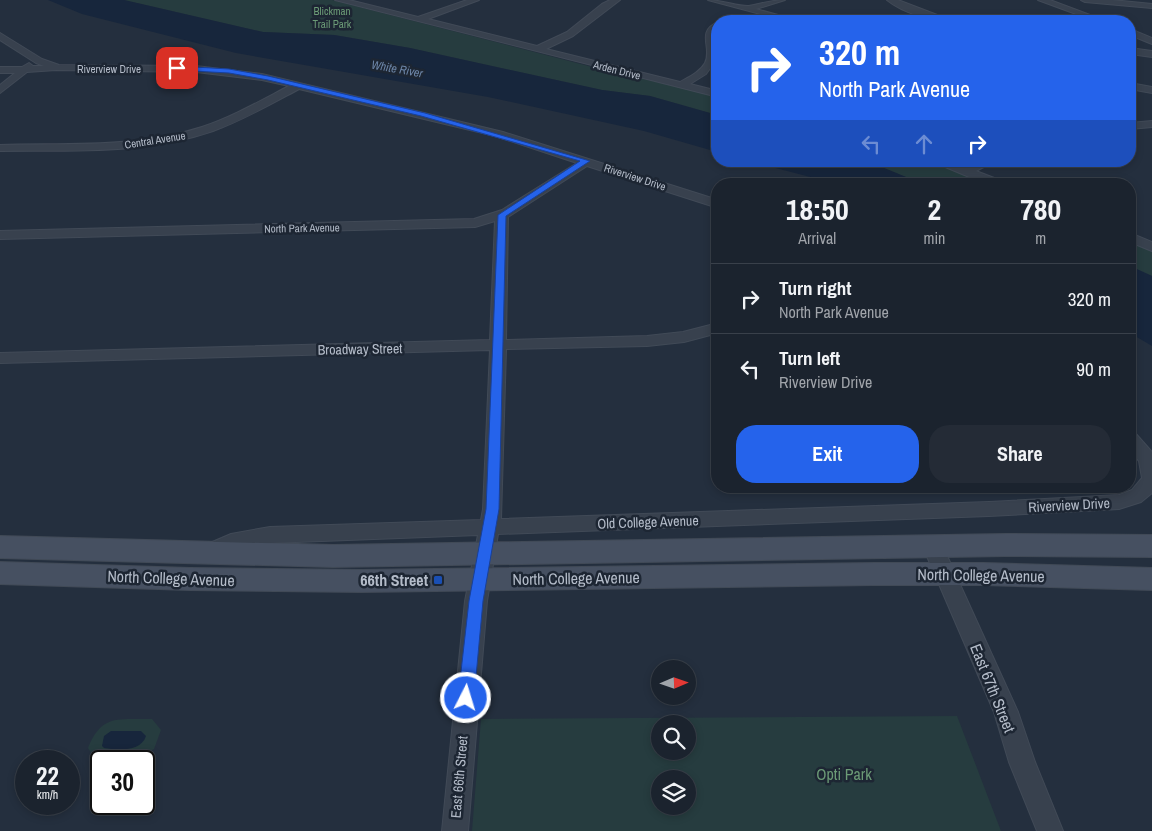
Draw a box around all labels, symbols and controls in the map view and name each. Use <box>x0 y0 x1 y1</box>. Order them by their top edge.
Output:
park label: Blickman Trail Park <box>313 4 352 31</box>
text: 320 m <box>819 29 900 76</box>
icon: right <box>736 35 801 100</box>
pin <box>156 47 198 89</box>
icon: arrive <box>163 54 191 82</box>
water label: White River <box>370 57 425 82</box>
street label: Arden Drive <box>591 57 642 83</box>
street label: Riverview Drive <box>77 62 141 76</box>
text: North Park Avenue <box>819 74 970 104</box>
street label: Central Avenue <box>124 128 186 152</box>
icon: left <box>857 130 885 158</box>
icon: ahead <box>910 130 938 158</box>
icon: right <box>963 130 991 158</box>
street label: Riverview Drive <box>602 160 668 194</box>
text: 18:50 <box>786 189 849 229</box>
text: 2 <box>928 189 941 229</box>
text: 780 <box>1020 189 1061 229</box>
street label: North Park Avenue <box>264 220 340 236</box>
text: Arrival <box>798 227 836 249</box>
text: min <box>923 227 945 249</box>
text: m <box>1035 227 1046 249</box>
text: Turn right <box>779 275 851 301</box>
icon: right <box>736 285 764 313</box>
text: 320 m <box>1068 286 1111 312</box>
text: North Park Avenue <box>779 301 889 323</box>
street label: Broadway Street <box>317 339 403 359</box>
text: Turn left <box>779 345 840 371</box>
icon: left <box>736 355 764 383</box>
text: 90 m <box>1076 356 1111 382</box>
text: Riverview Drive <box>779 371 872 393</box>
button: Exit <box>736 425 919 483</box>
button: Share <box>929 425 1111 483</box>
street label: Riverview Drive <box>1028 494 1110 516</box>
street label: Old College Avenue <box>597 511 699 533</box>
street label: North College Avenue <box>917 563 1045 587</box>
street label: North College Avenue <box>107 565 235 591</box>
street label: North College Avenue <box>512 566 640 590</box>
place label: 66th Street <box>360 569 429 591</box>
marker: 66th Street <box>432 574 444 586</box>
street label: East 67th Street <box>965 640 1021 736</box>
north arrow <box>651 660 696 705</box>
map controls <box>651 660 696 815</box>
position arrow <box>439 671 491 723</box>
button: search <box>651 715 696 760</box>
street label: East 66th Street <box>446 735 472 819</box>
speed limit sign: 30 <box>90 750 155 815</box>
text: 22 <box>36 759 59 793</box>
park label: Opti Park <box>816 763 872 785</box>
button: layers <box>651 770 696 815</box>
text: km/h <box>37 787 58 803</box>

